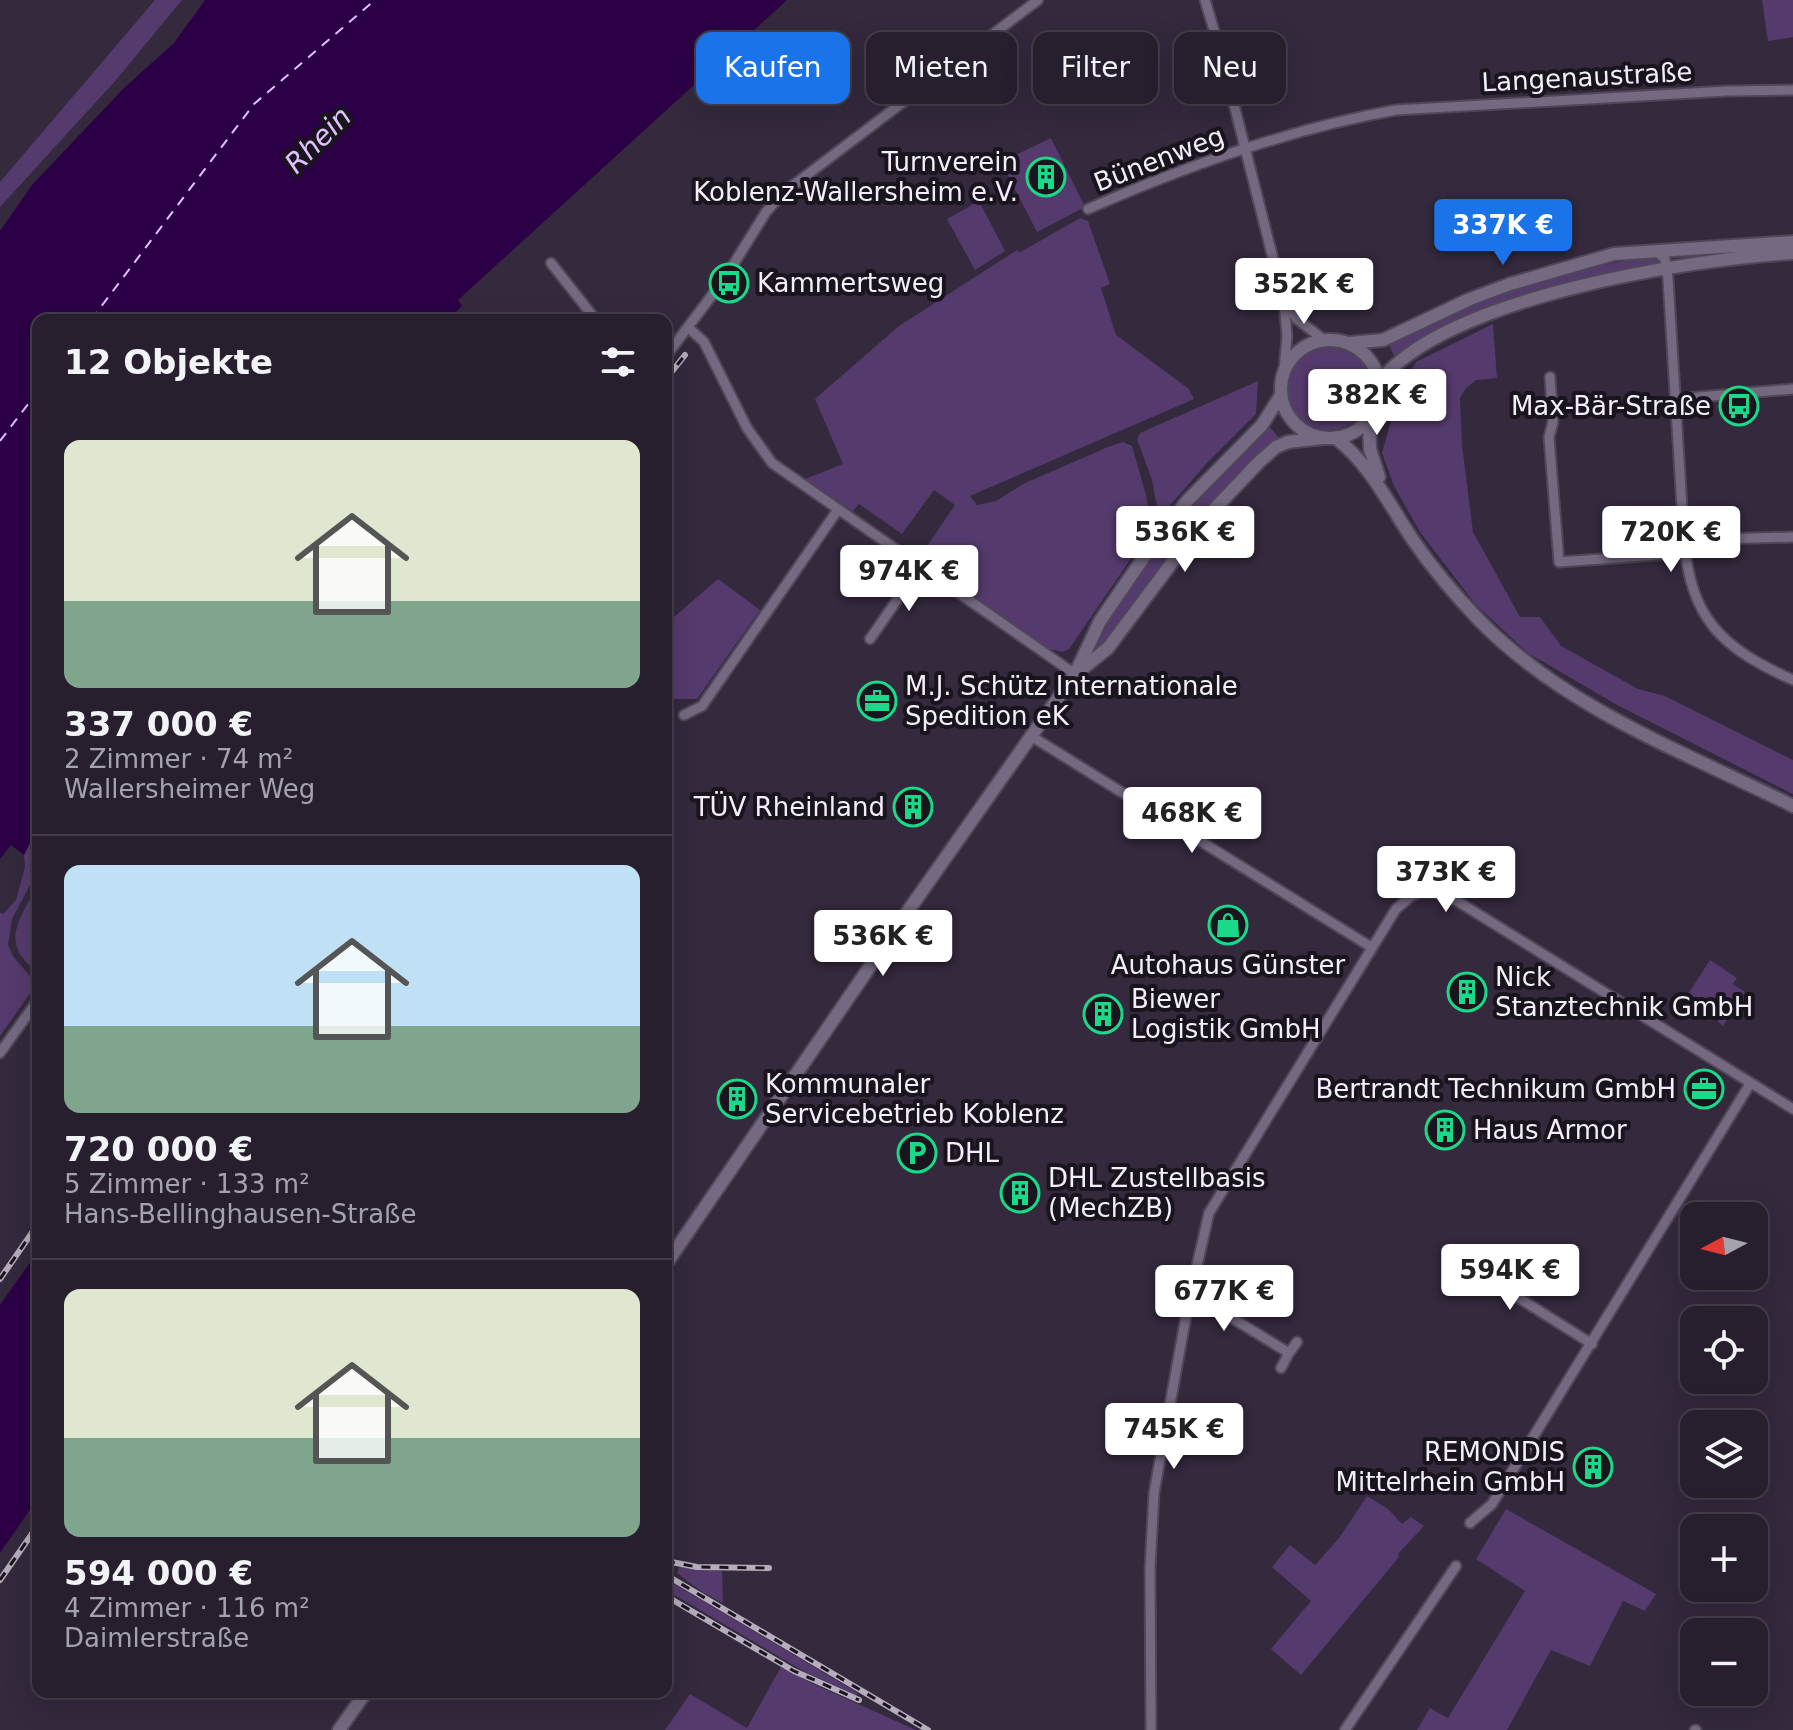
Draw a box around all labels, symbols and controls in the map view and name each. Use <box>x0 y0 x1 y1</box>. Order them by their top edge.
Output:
chip: Kaufen <box>696 32 850 104</box>
chip: Mieten <box>866 32 1017 104</box>
chip: Filter <box>1033 32 1158 104</box>
chip: Neu <box>1174 32 1286 104</box>
street label: Langenaustraße <box>1481 56 1693 98</box>
water label: Rhein <box>278 100 358 180</box>
street label: Bünenweg <box>1090 120 1228 198</box>
place label: Turnverein Koblenz-Wallersheim e.V. <box>693 147 1018 207</box>
building icon: Turnverein Koblenz-Wallersheim e.V. <box>1025 156 1067 198</box>
pin: 337K € <box>1438 199 1568 267</box>
text: 337K € <box>1452 210 1554 240</box>
pin: 352K € <box>1239 258 1369 326</box>
bus stop icon: Kammertsweg <box>708 262 750 304</box>
place label: Kammertsweg <box>757 268 944 298</box>
text: 352K € <box>1253 269 1355 299</box>
icon: filters <box>596 340 640 384</box>
text: 12 Objekte <box>64 342 273 382</box>
pin: 382K € <box>1312 369 1442 437</box>
text: 382K € <box>1326 380 1428 410</box>
bus stop icon: Max-Bär-Straße <box>1718 385 1760 427</box>
place label: Max-Bär-Straße <box>1511 391 1711 421</box>
icon: home <box>280 492 424 636</box>
pin: 536K € <box>1120 506 1250 574</box>
pin: 720K € <box>1606 506 1736 574</box>
text: 536K € <box>1134 517 1236 547</box>
text: 720K € <box>1620 517 1722 547</box>
pin: 974K € <box>844 545 974 613</box>
text: 974K € <box>858 556 960 586</box>
place label: M.J. Schütz Internationale Spedition eK <box>905 671 1238 731</box>
office icon: M.J. Schütz Internationale Spedition eK <box>856 680 898 722</box>
text: 337 000 € <box>64 704 253 744</box>
text: 2 Zimmer · 74 m² <box>64 744 293 774</box>
text: Wallersheimer Weg <box>64 774 315 804</box>
building icon: TÜV Rheinland <box>892 786 934 828</box>
pin: 468K € <box>1127 787 1257 855</box>
place label: TÜV Rheinland <box>693 791 885 822</box>
text: 468K € <box>1141 798 1243 828</box>
pin: 373K € <box>1381 846 1511 914</box>
text: 373K € <box>1395 857 1497 887</box>
shop icon: Autohaus Günster <box>1207 904 1249 946</box>
pin: 536K € <box>818 910 948 978</box>
icon: home <box>280 917 424 1061</box>
text: 536K € <box>832 921 934 951</box>
place label: Autohaus Günster <box>1111 950 1346 980</box>
place label: Nick Stanztechnik GmbH <box>1495 962 1753 1022</box>
building icon: Nick Stanztechnik GmbH <box>1446 971 1488 1013</box>
place label: Biewer Logistik GmbH <box>1131 984 1320 1044</box>
building icon: Biewer Logistik GmbH <box>1082 993 1124 1035</box>
office icon: Bertrandt Technikum GmbH <box>1683 1068 1725 1110</box>
place label: Kommunaler Servicebetrieb Koblenz <box>765 1069 1064 1129</box>
place label: Bertrandt Technikum GmbH <box>1315 1074 1676 1104</box>
building icon: Kommunaler Servicebetrieb Koblenz <box>716 1078 758 1120</box>
building icon: Haus Armor <box>1424 1109 1466 1151</box>
place label: Haus Armor <box>1473 1115 1627 1145</box>
text: 720 000 € <box>64 1129 253 1169</box>
parking icon: DHL <box>896 1132 938 1174</box>
place label: DHL <box>945 1138 1000 1168</box>
place label: DHL Zustellbasis (MechZB) <box>1048 1163 1266 1223</box>
text: 5 Zimmer · 133 m² <box>64 1169 310 1199</box>
building icon: DHL Zustellbasis (MechZB) <box>999 1172 1041 1214</box>
text: Hans-Bellinghausen-Straße <box>64 1199 416 1229</box>
north arrow <box>1680 1202 1768 1290</box>
map controls <box>1680 1202 1768 1706</box>
pin: 594K € <box>1445 1244 1575 1312</box>
text: 594K € <box>1459 1255 1561 1285</box>
pin: 677K € <box>1159 1265 1289 1333</box>
text: 677K € <box>1173 1276 1275 1306</box>
button: locate <box>1680 1306 1768 1394</box>
icon: home <box>280 1341 424 1485</box>
pin: 745K € <box>1109 1403 1239 1471</box>
button: layers <box>1680 1410 1768 1498</box>
text: 745K € <box>1123 1414 1225 1444</box>
place label: REMONDIS Mittelrhein GmbH <box>1336 1437 1565 1497</box>
building icon: REMONDIS Mittelrhein GmbH <box>1572 1446 1614 1488</box>
button: + <box>1680 1514 1768 1602</box>
text: 594 000 € <box>64 1553 253 1593</box>
text: 4 Zimmer · 116 m² <box>64 1593 310 1623</box>
button: − <box>1680 1618 1768 1706</box>
text: Daimlerstraße <box>64 1623 249 1653</box>

